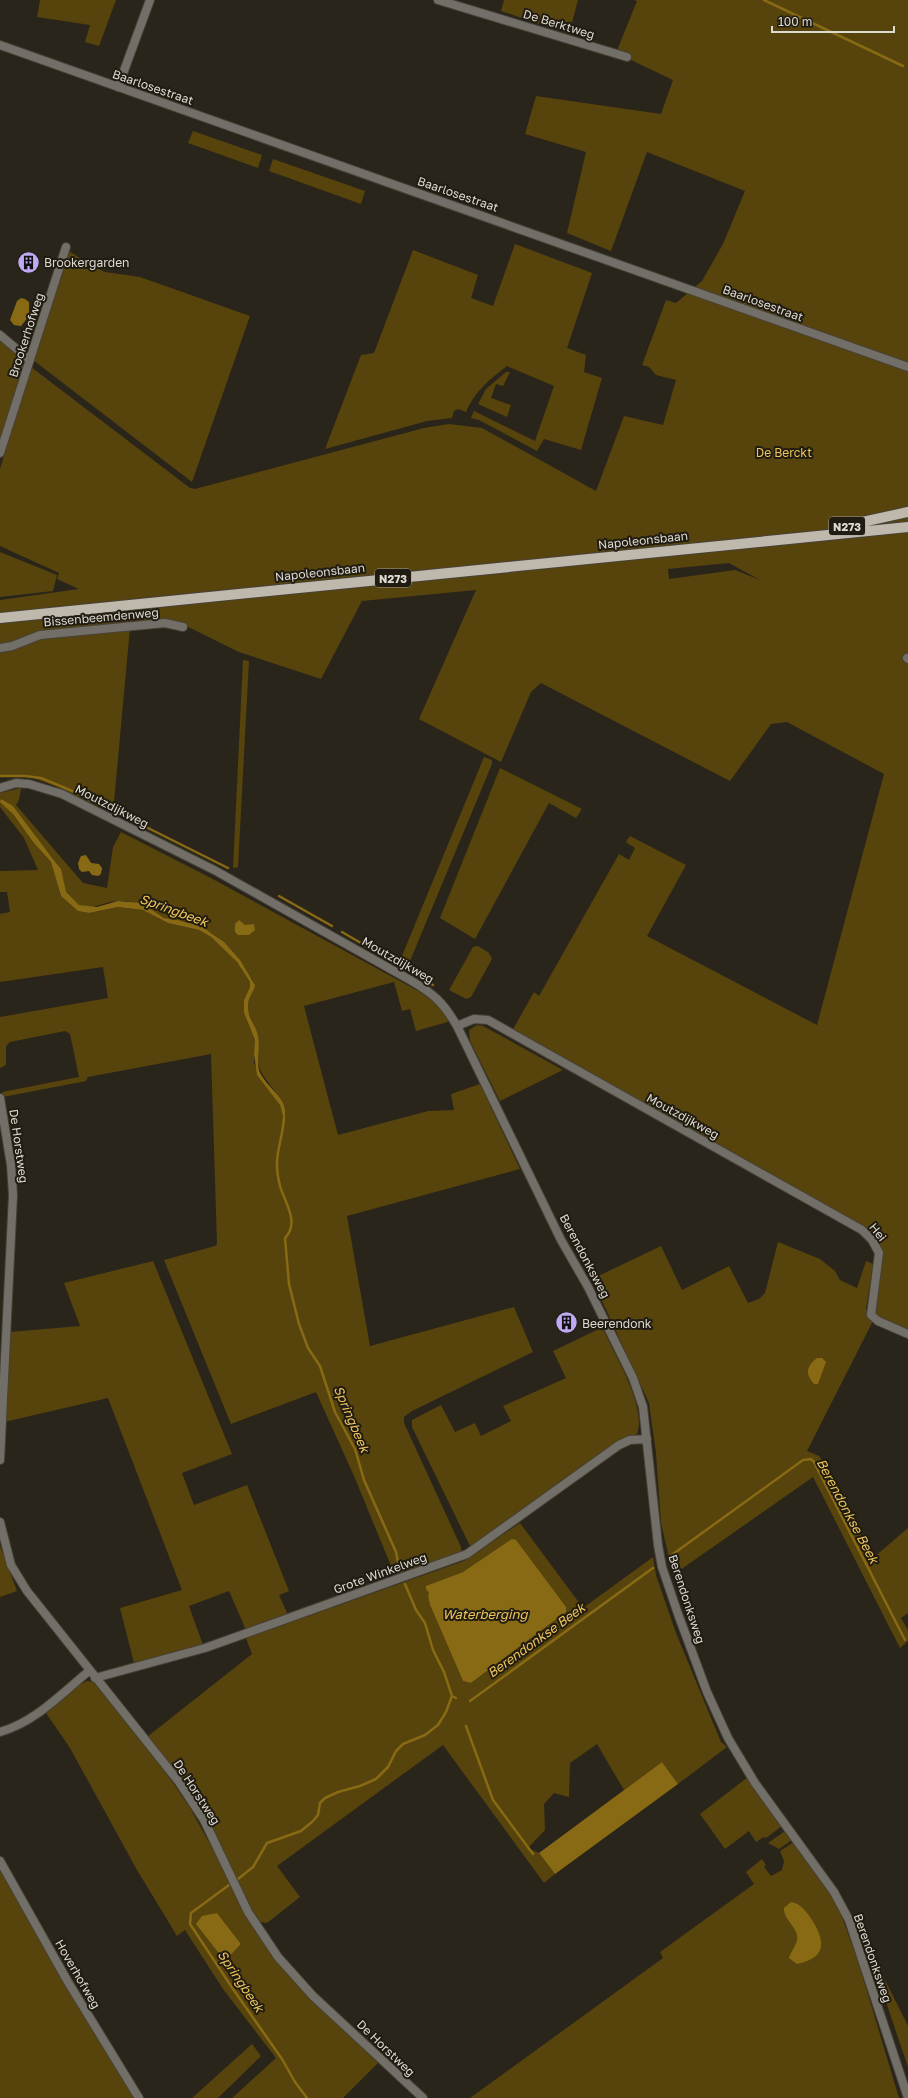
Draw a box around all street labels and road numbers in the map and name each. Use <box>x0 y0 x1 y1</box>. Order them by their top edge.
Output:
street label: De Berktweg <box>521 6 597 42</box>
street label: Baarlosestraat <box>111 66 196 108</box>
street label: Baarlosestraat <box>416 173 501 215</box>
street label: Baarlosestraat <box>721 282 805 325</box>
street label: Brookerhofweg <box>5 291 47 379</box>
road number: N273 <box>829 517 865 535</box>
street label: Napoleonsbaan <box>597 528 689 552</box>
street label: Napoleonsbaan <box>274 560 366 584</box>
road number: N273 <box>375 569 411 587</box>
street label: Bissenbeemdenweg <box>43 604 159 630</box>
street label: Moutzdijkweg <box>73 781 151 831</box>
street label: Moutzdijkweg <box>359 933 437 987</box>
street label: Moutzdijkweg <box>644 1090 722 1142</box>
street label: De Horstweg <box>6 1108 32 1184</box>
street label: Berendonksweg <box>557 1211 613 1301</box>
street label: Hei <box>866 1220 890 1244</box>
street label: Grote Winkelweg <box>331 1549 429 1597</box>
street label: Berendonksweg <box>666 1552 708 1646</box>
street label: De Horstweg <box>170 1757 224 1827</box>
street label: Berendonksweg <box>851 1912 895 2004</box>
street label: Hoverhofweg <box>52 1937 104 2011</box>
street label: De Horstweg <box>354 2017 418 2079</box>

